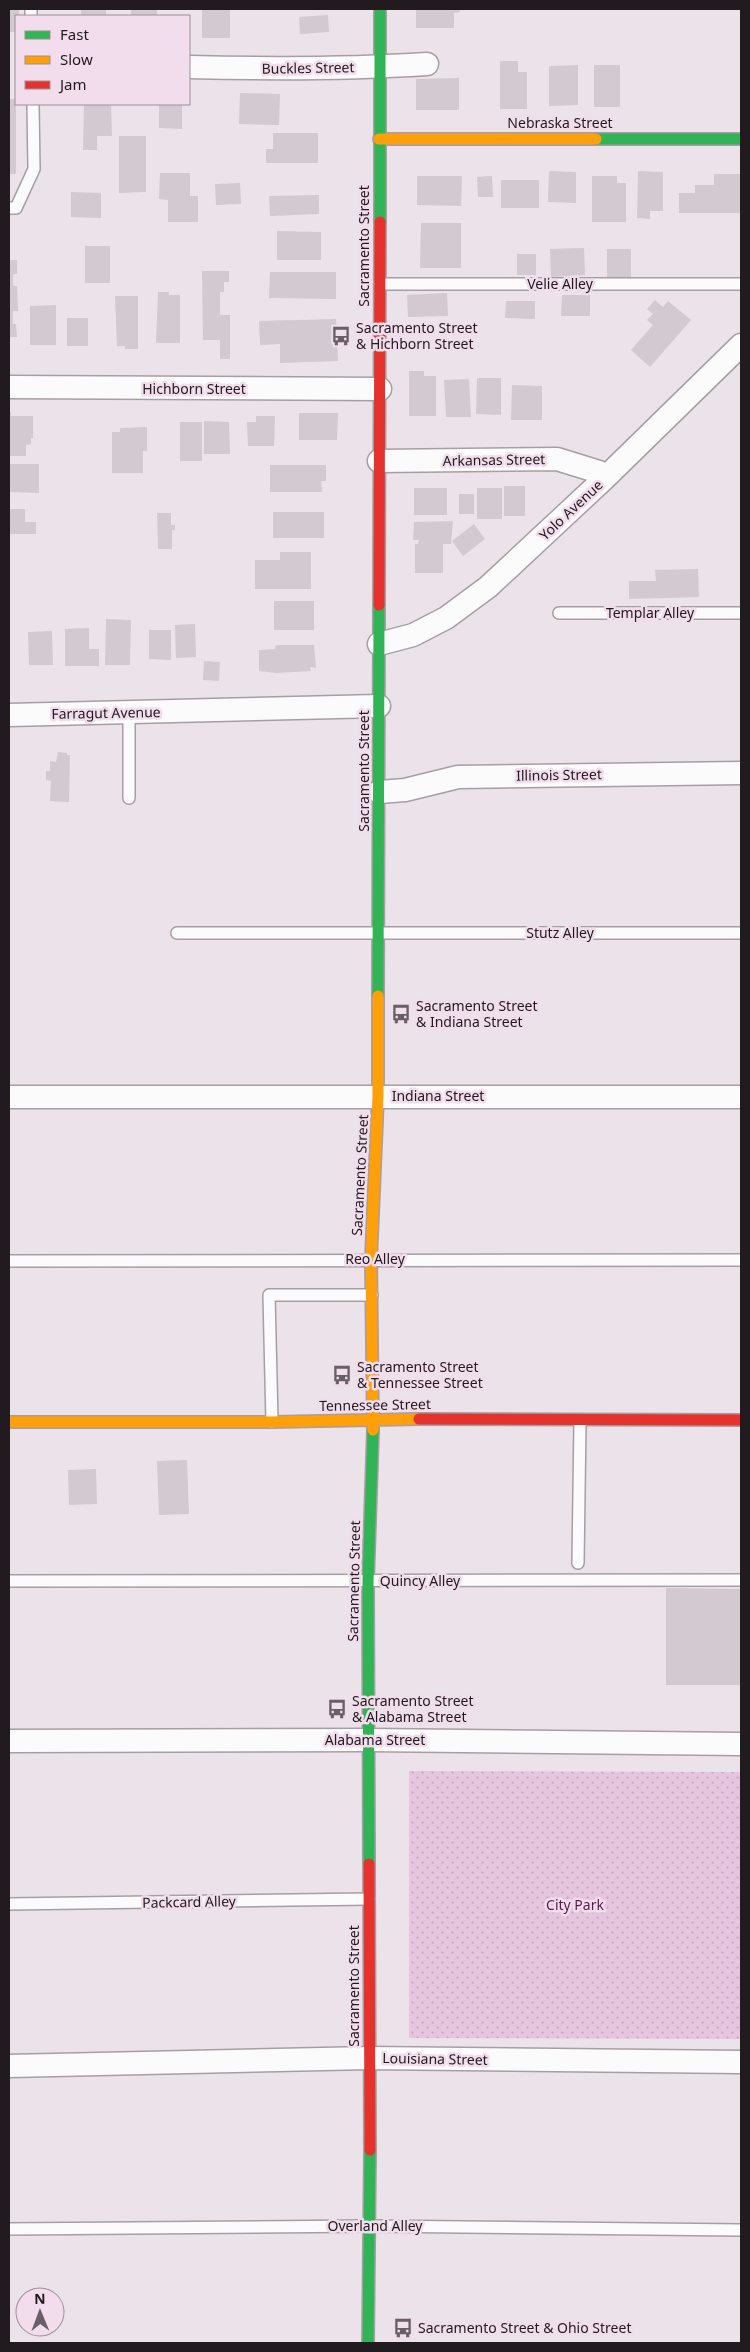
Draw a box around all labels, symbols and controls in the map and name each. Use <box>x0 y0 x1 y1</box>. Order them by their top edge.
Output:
legend <box>15 15 190 105</box>
text: Fast <box>60 24 89 44</box>
text: Slow <box>60 49 93 69</box>
street label: Buckles Street <box>261 57 355 78</box>
text: Jam <box>58 74 87 94</box>
street label: Nebraska Street <box>507 113 613 132</box>
street label: Sacramento Street <box>354 185 373 307</box>
street label: Velie Alley <box>527 274 594 293</box>
place label: Sacramento Street & Hichborn Street <box>356 318 478 353</box>
bus stop icon: Sacramento Street & Hichborn Street <box>330 325 352 347</box>
street label: Hichborn Street <box>142 379 246 398</box>
street label: Arkansas Street <box>442 449 546 470</box>
street label: Yolo Avenue <box>535 475 607 544</box>
street label: Templar Alley <box>606 603 695 622</box>
street label: Farragut Avenue <box>51 702 161 723</box>
street label: Sacramento Street <box>354 710 373 832</box>
street label: Illinois Street <box>516 764 602 785</box>
street label: Stutz Alley <box>526 923 595 942</box>
place label: Sacramento Street & Indiana Street <box>416 996 538 1031</box>
bus stop icon: Sacramento Street & Indiana Street <box>390 1003 412 1025</box>
street label: Indiana Street <box>392 1086 484 1105</box>
street label: Sacramento Street <box>347 1114 372 1236</box>
street label: Reo Alley <box>345 1249 406 1268</box>
place label: Sacramento Street & Tennessee Street <box>357 1357 483 1392</box>
bus stop icon: Sacramento Street & Tennessee Street <box>331 1364 353 1386</box>
street label: Tennessee Street <box>319 1394 431 1415</box>
street label: Sacramento Street <box>343 1520 364 1642</box>
street label: Quincy Alley <box>380 1571 461 1590</box>
place label: Sacramento Street & Alabama Street <box>352 1691 474 1726</box>
bus stop icon: Sacramento Street & Alabama Street <box>326 1698 348 1720</box>
street label: Alabama Street <box>325 1730 425 1749</box>
street label: Packcard Alley <box>142 1891 237 1912</box>
park label: City Park <box>546 1895 604 1914</box>
street label: Sacramento Street <box>344 1925 363 2047</box>
street label: Louisiana Street <box>382 2048 488 2069</box>
street label: Overland Alley <box>327 2216 423 2235</box>
north arrow <box>15 2287 65 2337</box>
text: N <box>34 2289 46 2308</box>
bus stop icon: Sacramento Street & Ohio Street <box>392 2317 414 2339</box>
place label: Sacramento Street & Ohio Street <box>418 2318 631 2337</box>

